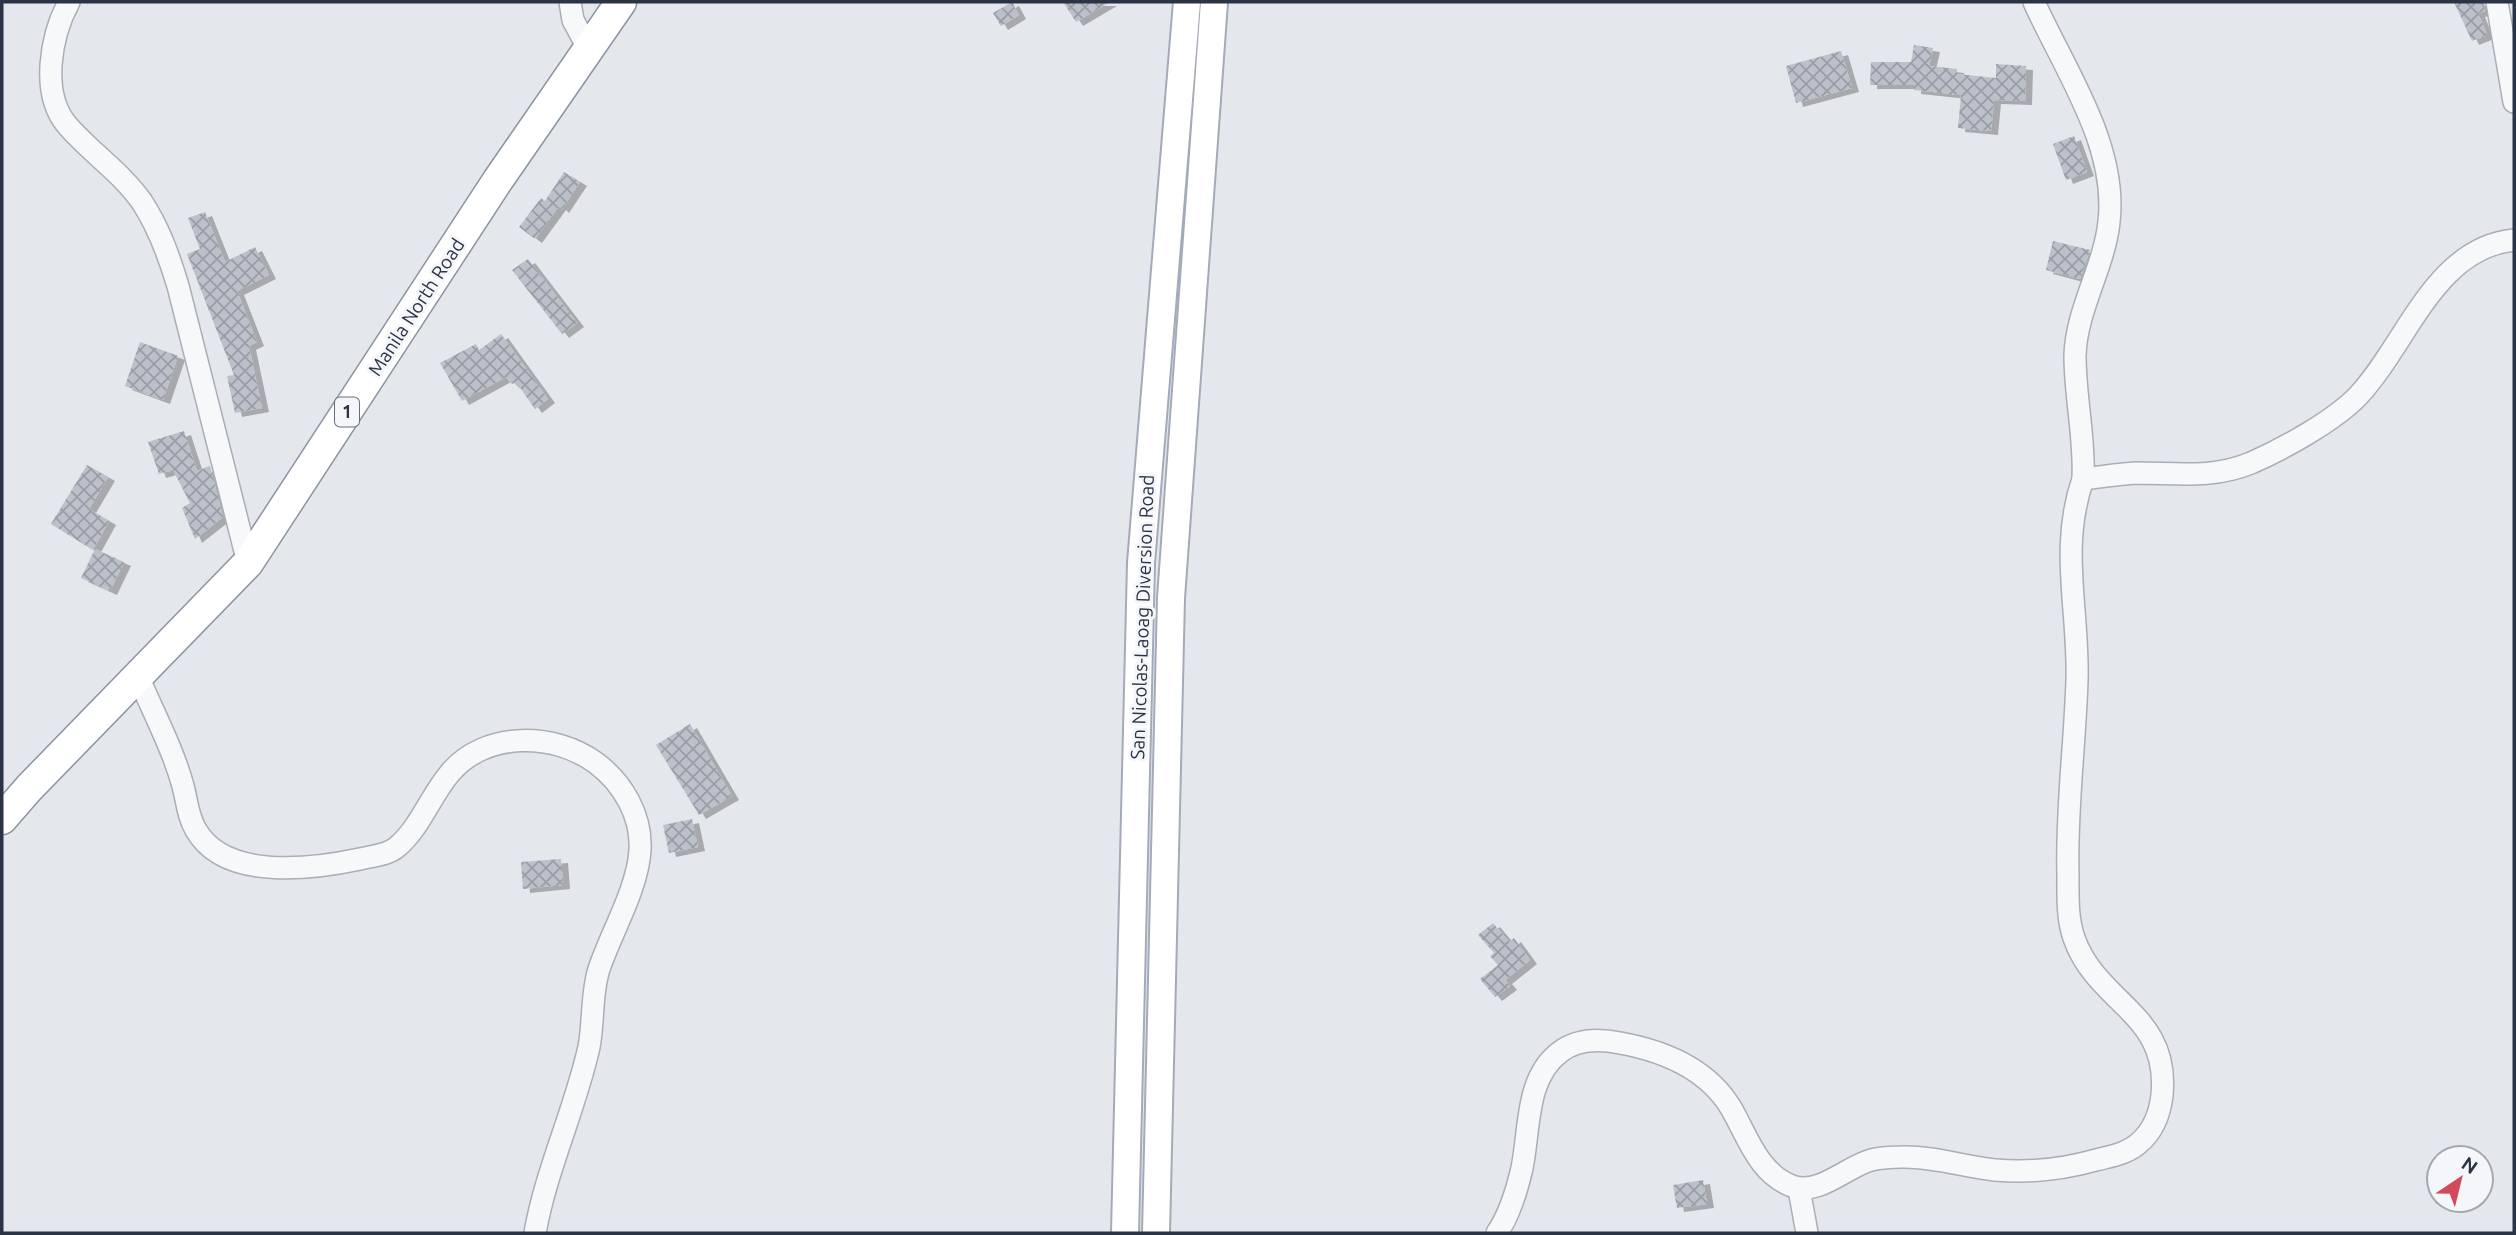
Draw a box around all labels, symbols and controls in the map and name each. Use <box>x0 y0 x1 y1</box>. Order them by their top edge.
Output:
street label: Manila North Road <box>363 234 469 380</box>
road number: 1 <box>335 398 359 426</box>
street label: San Nicolas-Laoag Diversion Road <box>1126 474 1158 760</box>
north arrow <box>2425 1144 2495 1214</box>
text: N <box>2458 1152 2482 1178</box>

